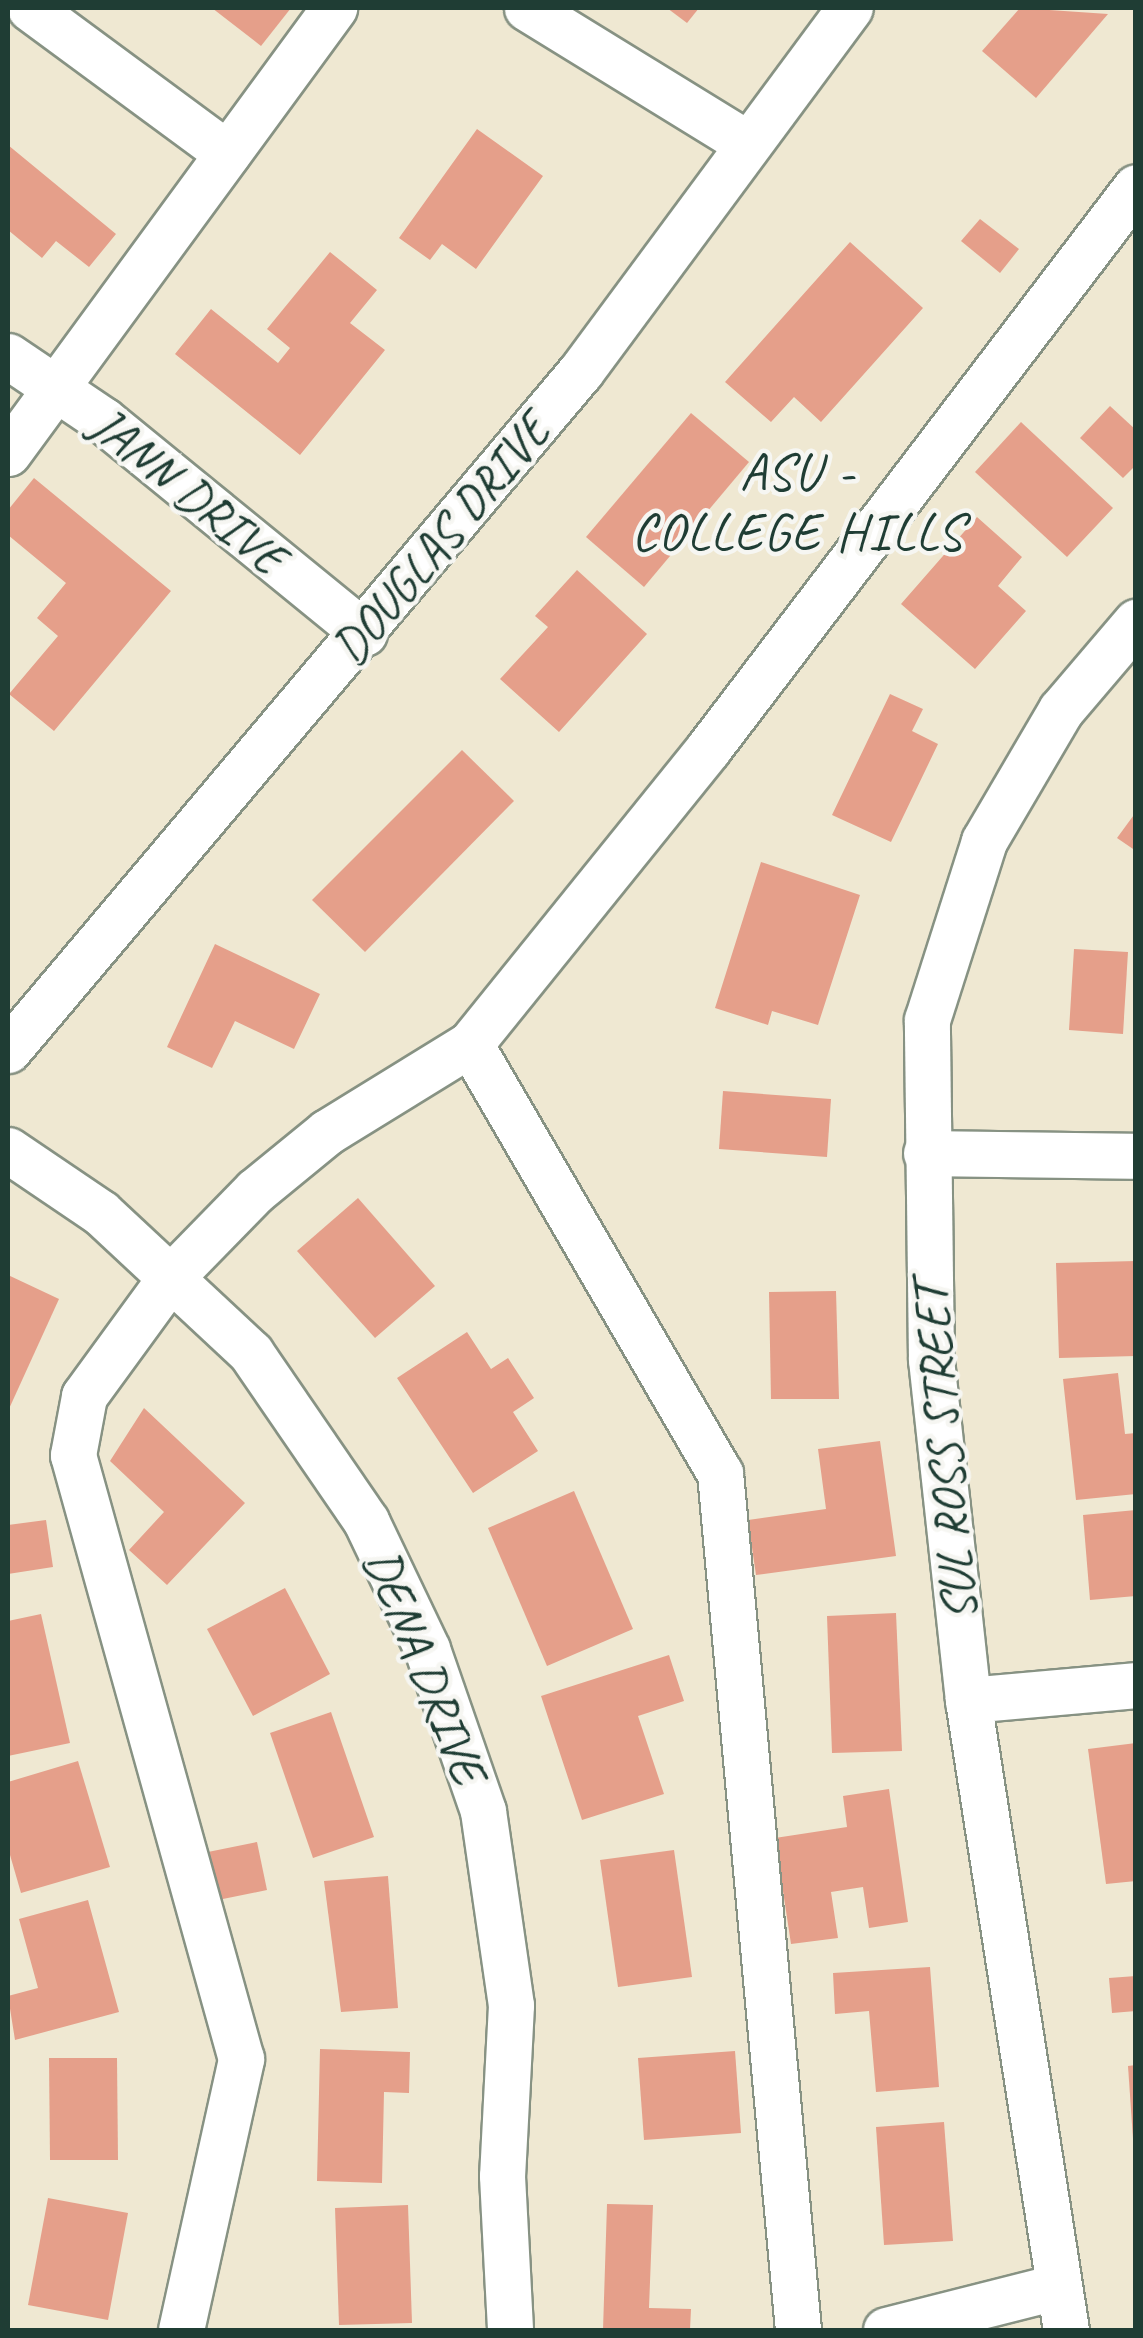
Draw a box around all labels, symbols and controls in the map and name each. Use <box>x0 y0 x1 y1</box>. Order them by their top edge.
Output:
street label: JANN DRIVE <box>78 394 298 588</box>
street label: DOUGLAS DRIVE <box>319 401 563 677</box>
district label: ASU - COLLEGE HILLS <box>633 442 963 564</box>
street label: SUL ROSS STREET <box>900 1281 990 1623</box>
street label: DENA DRIVE <box>351 1541 499 1791</box>

